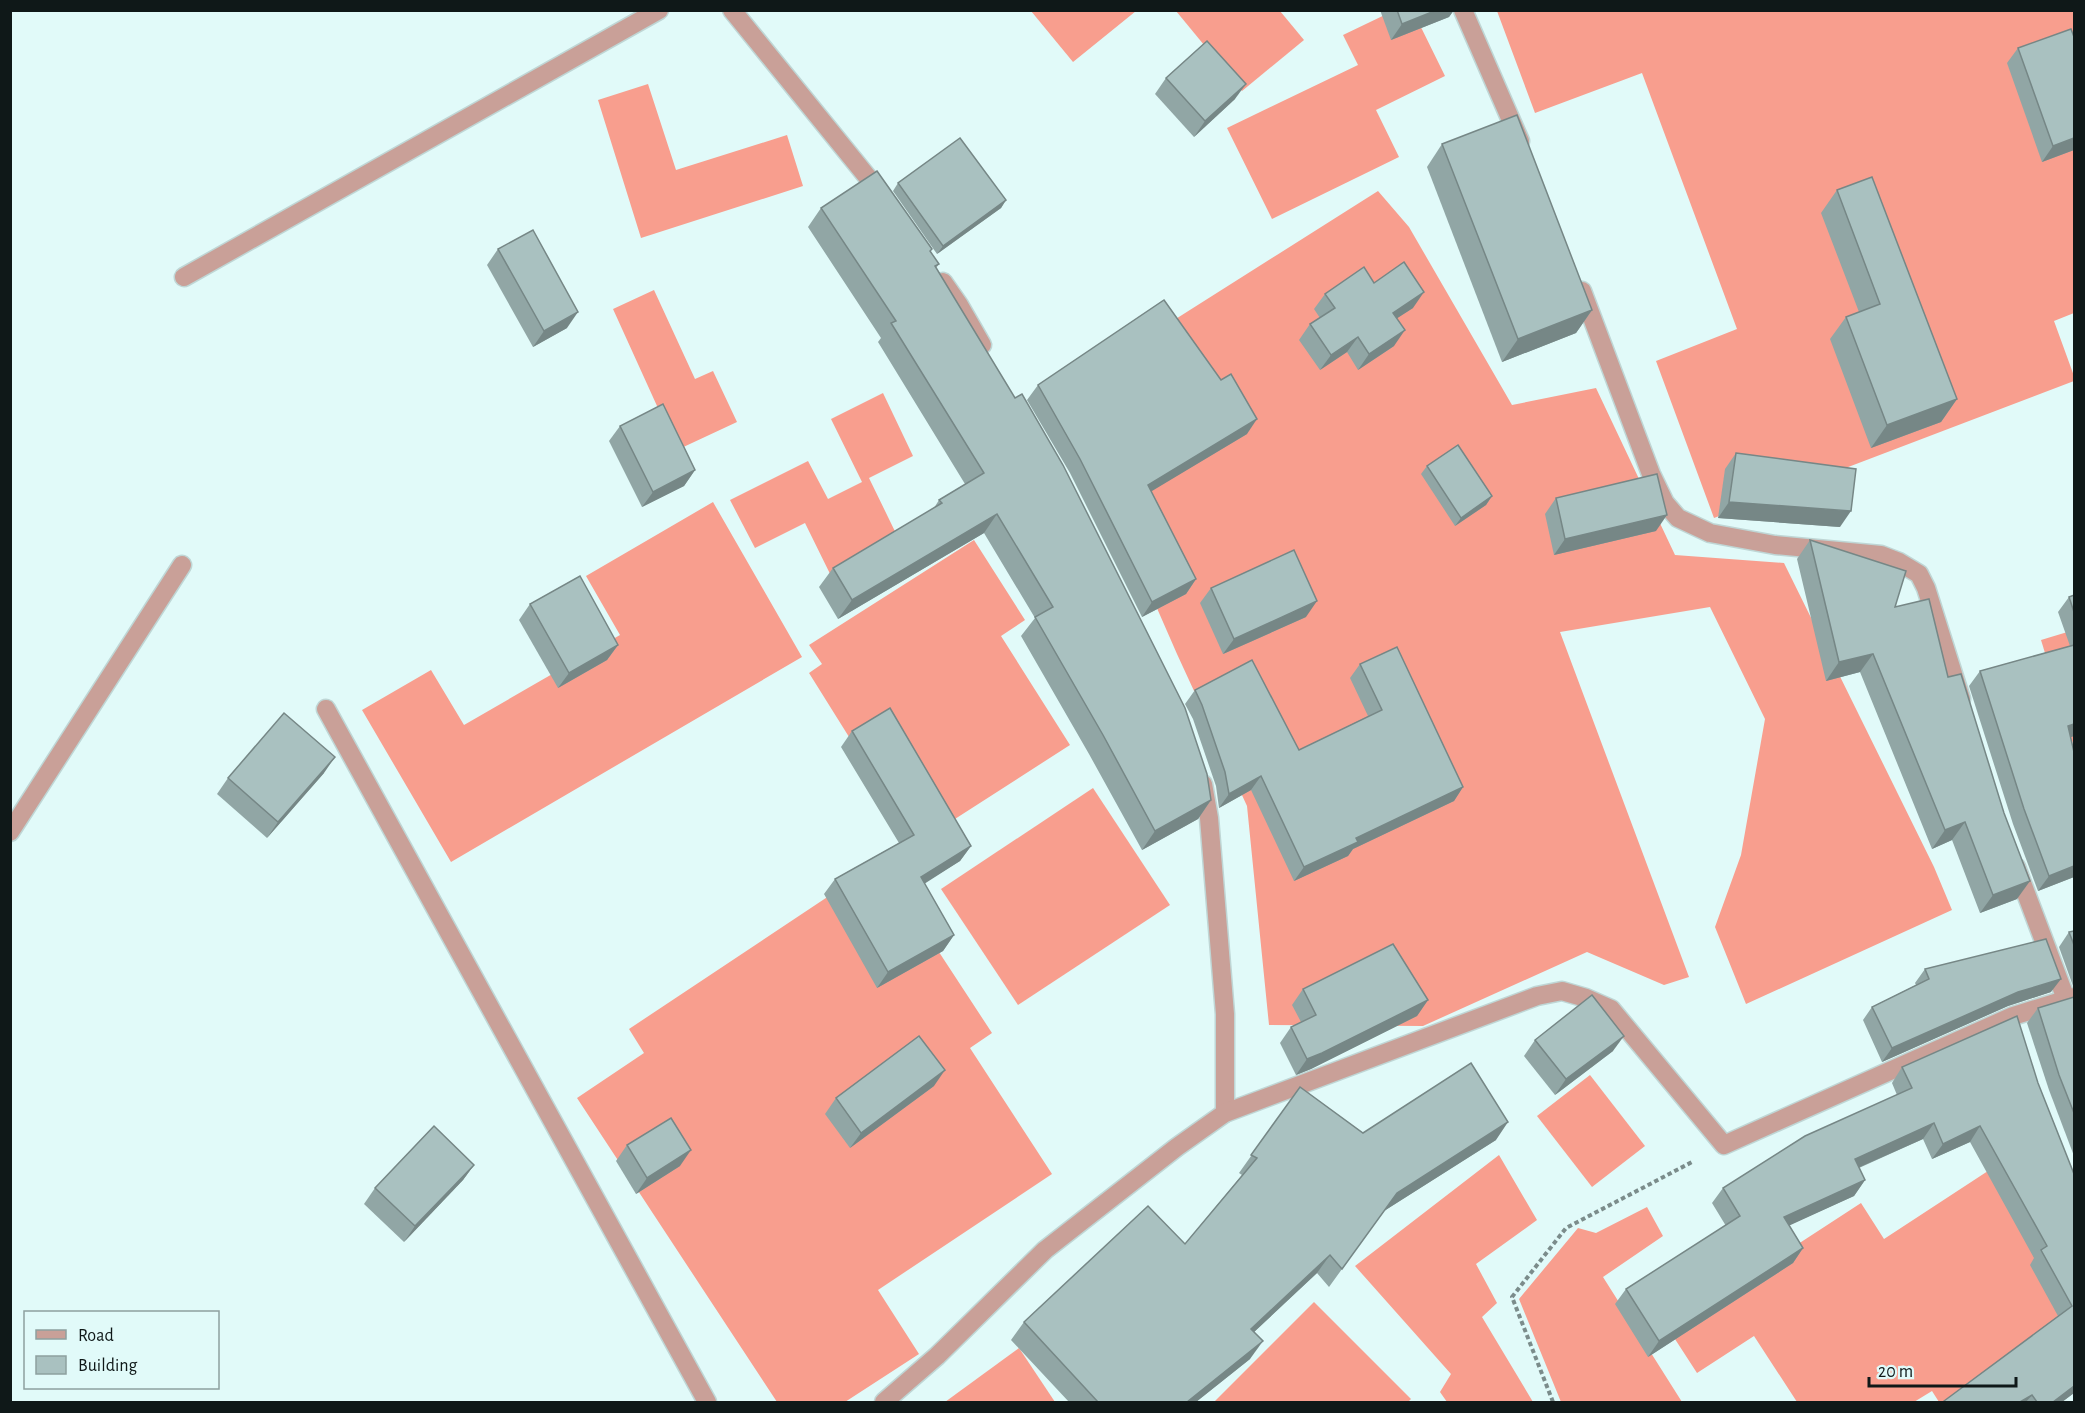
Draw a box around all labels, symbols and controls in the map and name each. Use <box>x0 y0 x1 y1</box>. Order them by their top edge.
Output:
legend <box>24 1311 219 1389</box>
text: Road <box>78 1327 114 1345</box>
scale bar <box>1869 1350 2016 1388</box>
text: Building <box>78 1357 138 1375</box>
text: 20 m <box>1878 1363 1913 1381</box>

